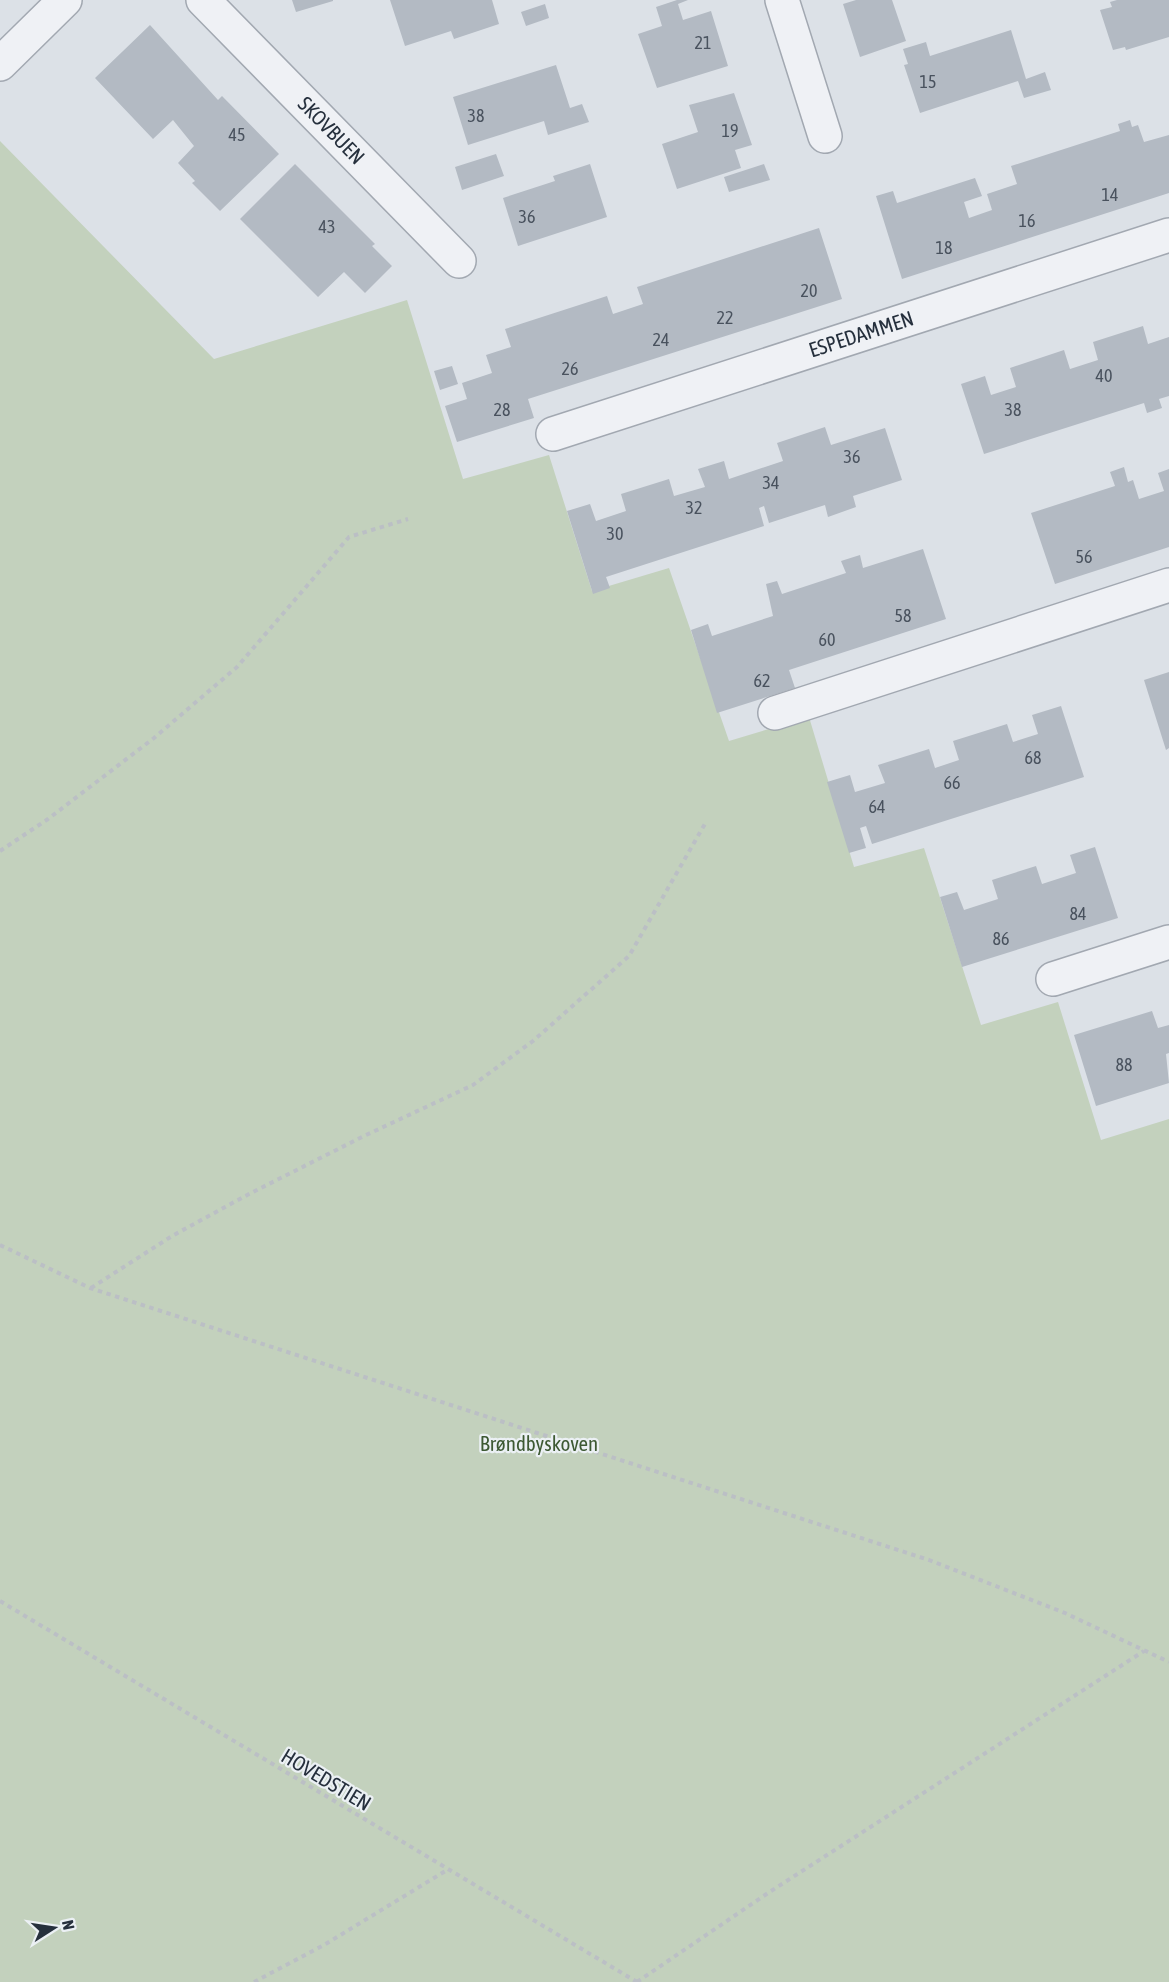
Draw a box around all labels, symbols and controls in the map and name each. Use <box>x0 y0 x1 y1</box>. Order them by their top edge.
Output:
house number: 21 <box>695 32 711 53</box>
house number: 15 <box>920 71 936 92</box>
street label: SKOVBUEN <box>294 91 370 169</box>
house number: 38 <box>468 105 484 126</box>
house number: 19 <box>722 120 738 141</box>
house number: 45 <box>229 124 245 145</box>
house number: 14 <box>1102 184 1118 205</box>
house number: 36 <box>519 206 535 227</box>
house number: 16 <box>1019 210 1035 231</box>
house number: 43 <box>319 216 335 237</box>
house number: 18 <box>936 237 952 258</box>
house number: 20 <box>801 280 817 301</box>
street label: ESPEDAMMEN <box>806 305 916 362</box>
house number: 22 <box>717 307 733 328</box>
house number: 24 <box>653 329 669 350</box>
house number: 26 <box>562 358 578 379</box>
house number: 40 <box>1096 365 1112 386</box>
house number: 28 <box>494 399 510 420</box>
house number: 38 <box>1005 399 1021 420</box>
house number: 36 <box>844 446 860 467</box>
house number: 34 <box>763 472 779 493</box>
house number: 32 <box>686 497 702 518</box>
house number: 30 <box>607 523 623 544</box>
house number: 56 <box>1076 546 1092 567</box>
house number: 58 <box>895 605 911 626</box>
house number: 60 <box>819 629 835 650</box>
house number: 62 <box>754 670 770 691</box>
house number: 68 <box>1025 747 1041 768</box>
house number: 66 <box>944 772 960 793</box>
house number: 64 <box>869 796 885 817</box>
house number: 84 <box>1070 903 1086 924</box>
house number: 86 <box>993 928 1009 949</box>
house number: 88 <box>1116 1054 1132 1075</box>
park label: Brøndbyskoven <box>480 1431 598 1455</box>
street label: HOVEDSTIEN <box>277 1743 376 1815</box>
north arrow <box>24 1898 84 1958</box>
text: N <box>59 1918 78 1931</box>

